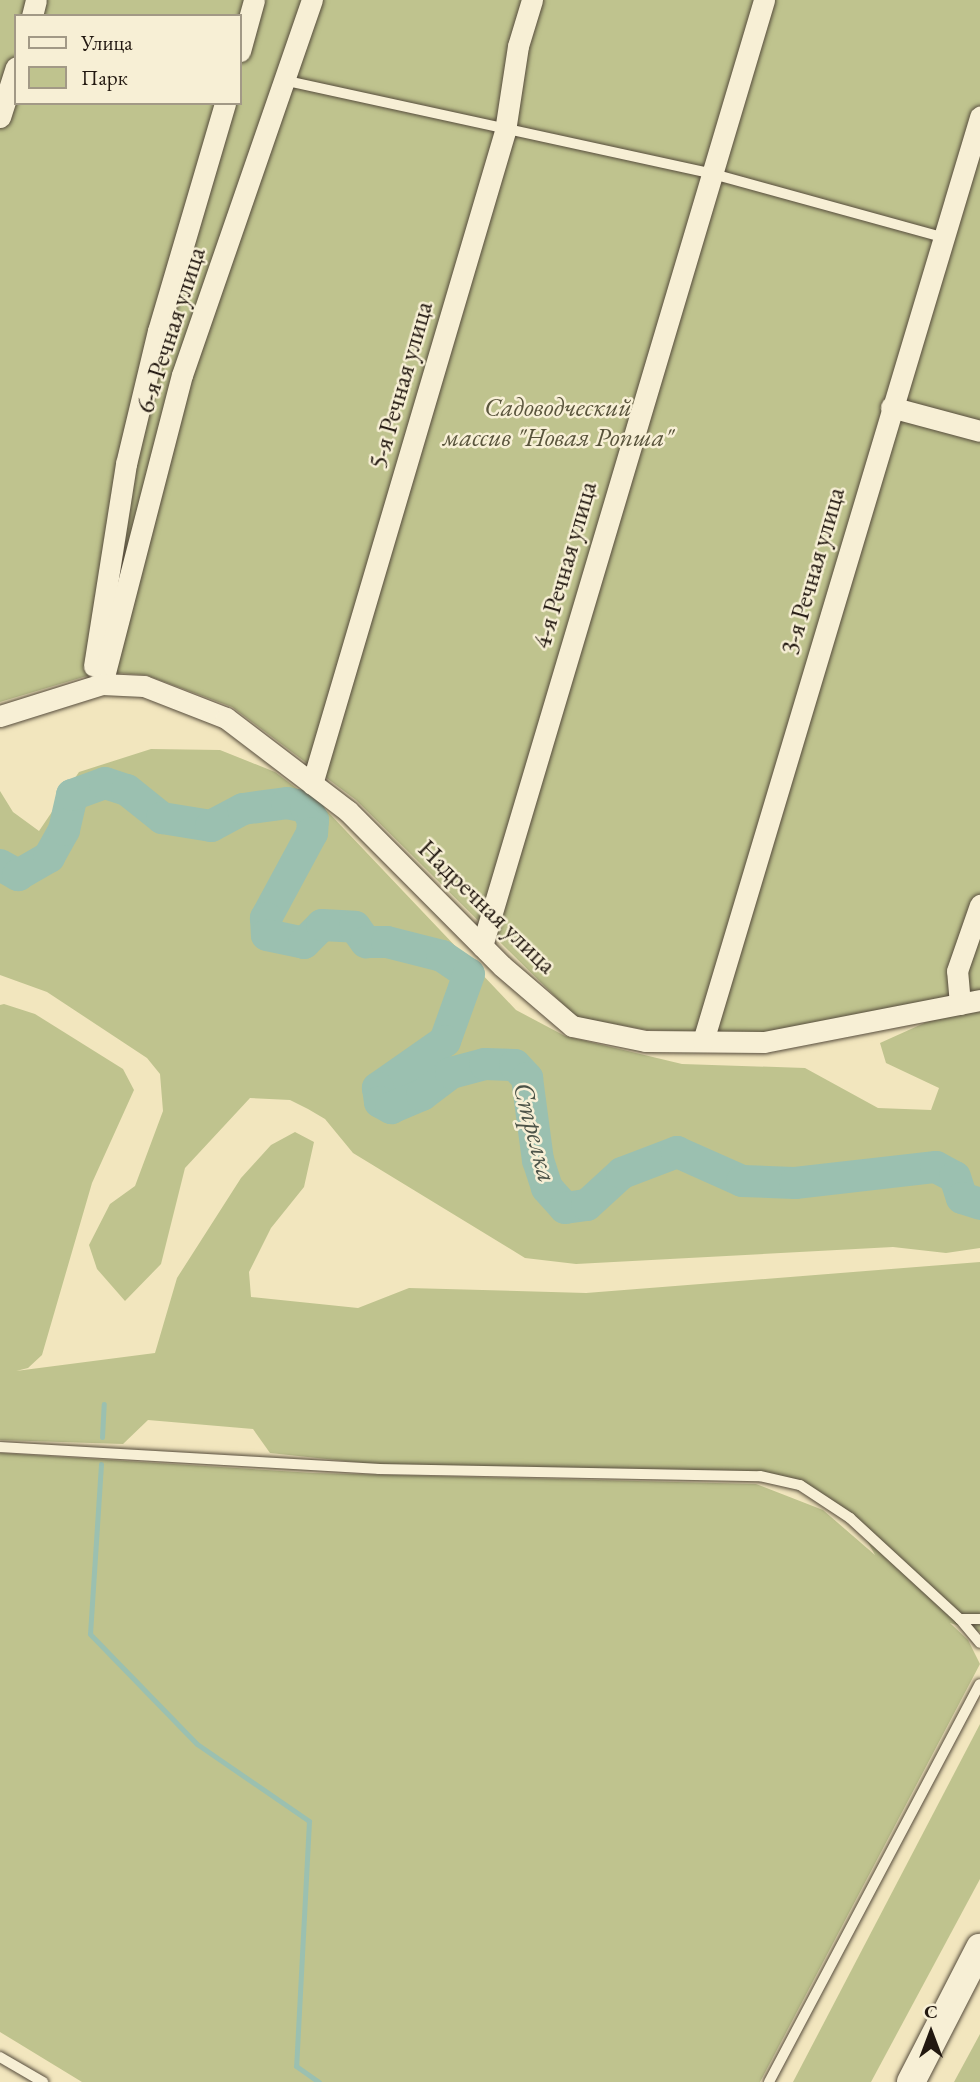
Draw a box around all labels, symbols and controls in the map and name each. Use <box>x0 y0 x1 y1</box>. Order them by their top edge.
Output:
legend <box>14 14 242 105</box>
text: Улица <box>81 29 133 56</box>
text: Парк <box>81 64 128 91</box>
street label: 6-я Речная улица <box>129 243 213 417</box>
street label: 5-я Речная улица <box>362 298 440 472</box>
park label: Садоводческий массив "Новая Ропша" <box>443 392 673 453</box>
street label: 4-я Речная улица <box>526 478 604 652</box>
street label: 3-я Речная улица <box>774 484 852 658</box>
street label: Надречная улица <box>411 833 563 981</box>
water label: Стрелка <box>507 1078 565 1186</box>
north arrow <box>896 1998 966 2068</box>
text: С <box>924 1999 938 2024</box>

